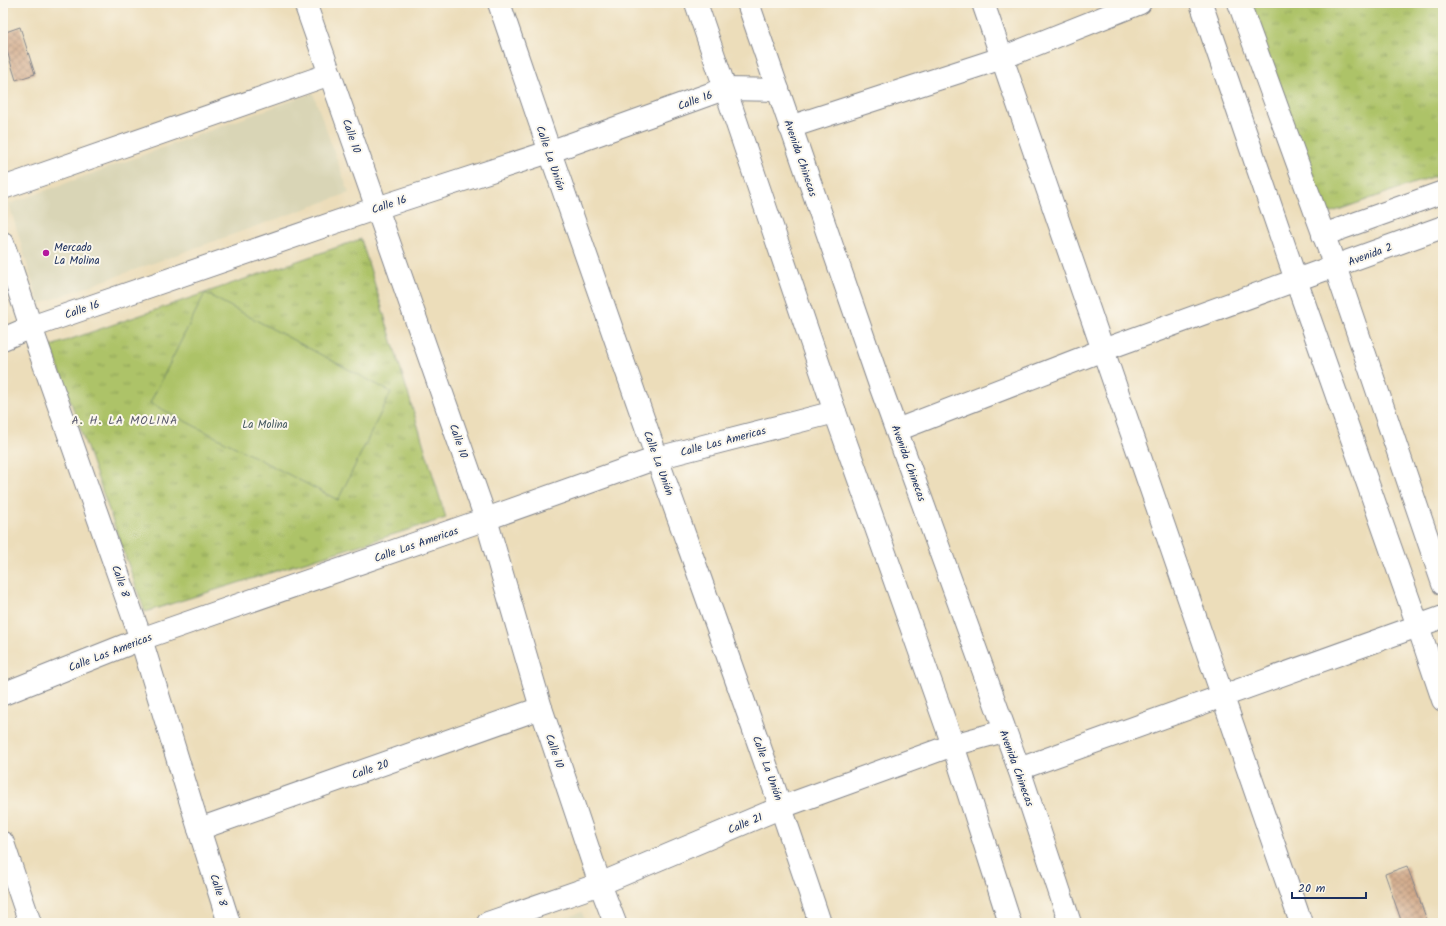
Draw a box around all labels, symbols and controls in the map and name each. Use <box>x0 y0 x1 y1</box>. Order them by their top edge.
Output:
street label: Calle 16 <box>675 86 715 116</box>
street label: Calle 10 <box>337 117 365 156</box>
street label: Avenida Chinecas <box>778 117 822 200</box>
street label: Calle La Unión <box>530 123 570 194</box>
street label: Calle 16 <box>369 191 409 219</box>
place label: Mercado La Molina <box>54 239 100 270</box>
street label: Avenida 2 <box>1346 239 1395 271</box>
marker: Mercado La Molina <box>41 248 51 258</box>
street label: Calle 16 <box>62 296 102 324</box>
district label: A. H. LA MOLINA <box>72 411 178 430</box>
park label: La Molina <box>242 416 288 434</box>
street label: Calle 10 <box>444 422 472 461</box>
street label: Calle Las Americas <box>678 422 768 462</box>
street label: Avenida Chinecas <box>886 422 930 505</box>
street label: Calle La Unión <box>638 428 678 498</box>
street label: Calle Las Americas <box>372 522 461 568</box>
street label: Calle 8 <box>106 563 134 600</box>
street label: Calle Las Americas <box>66 629 155 677</box>
street label: Avenida Chinecas <box>994 727 1038 810</box>
street label: Calle 10 <box>540 732 568 771</box>
street label: Calle La Unión <box>747 733 787 803</box>
street label: Calle 20 <box>349 755 392 785</box>
street label: Calle 21 <box>725 809 766 839</box>
street label: Calle 8 <box>204 872 232 909</box>
scale bar <box>1292 874 1366 900</box>
text: 20 m <box>1298 879 1326 898</box>

